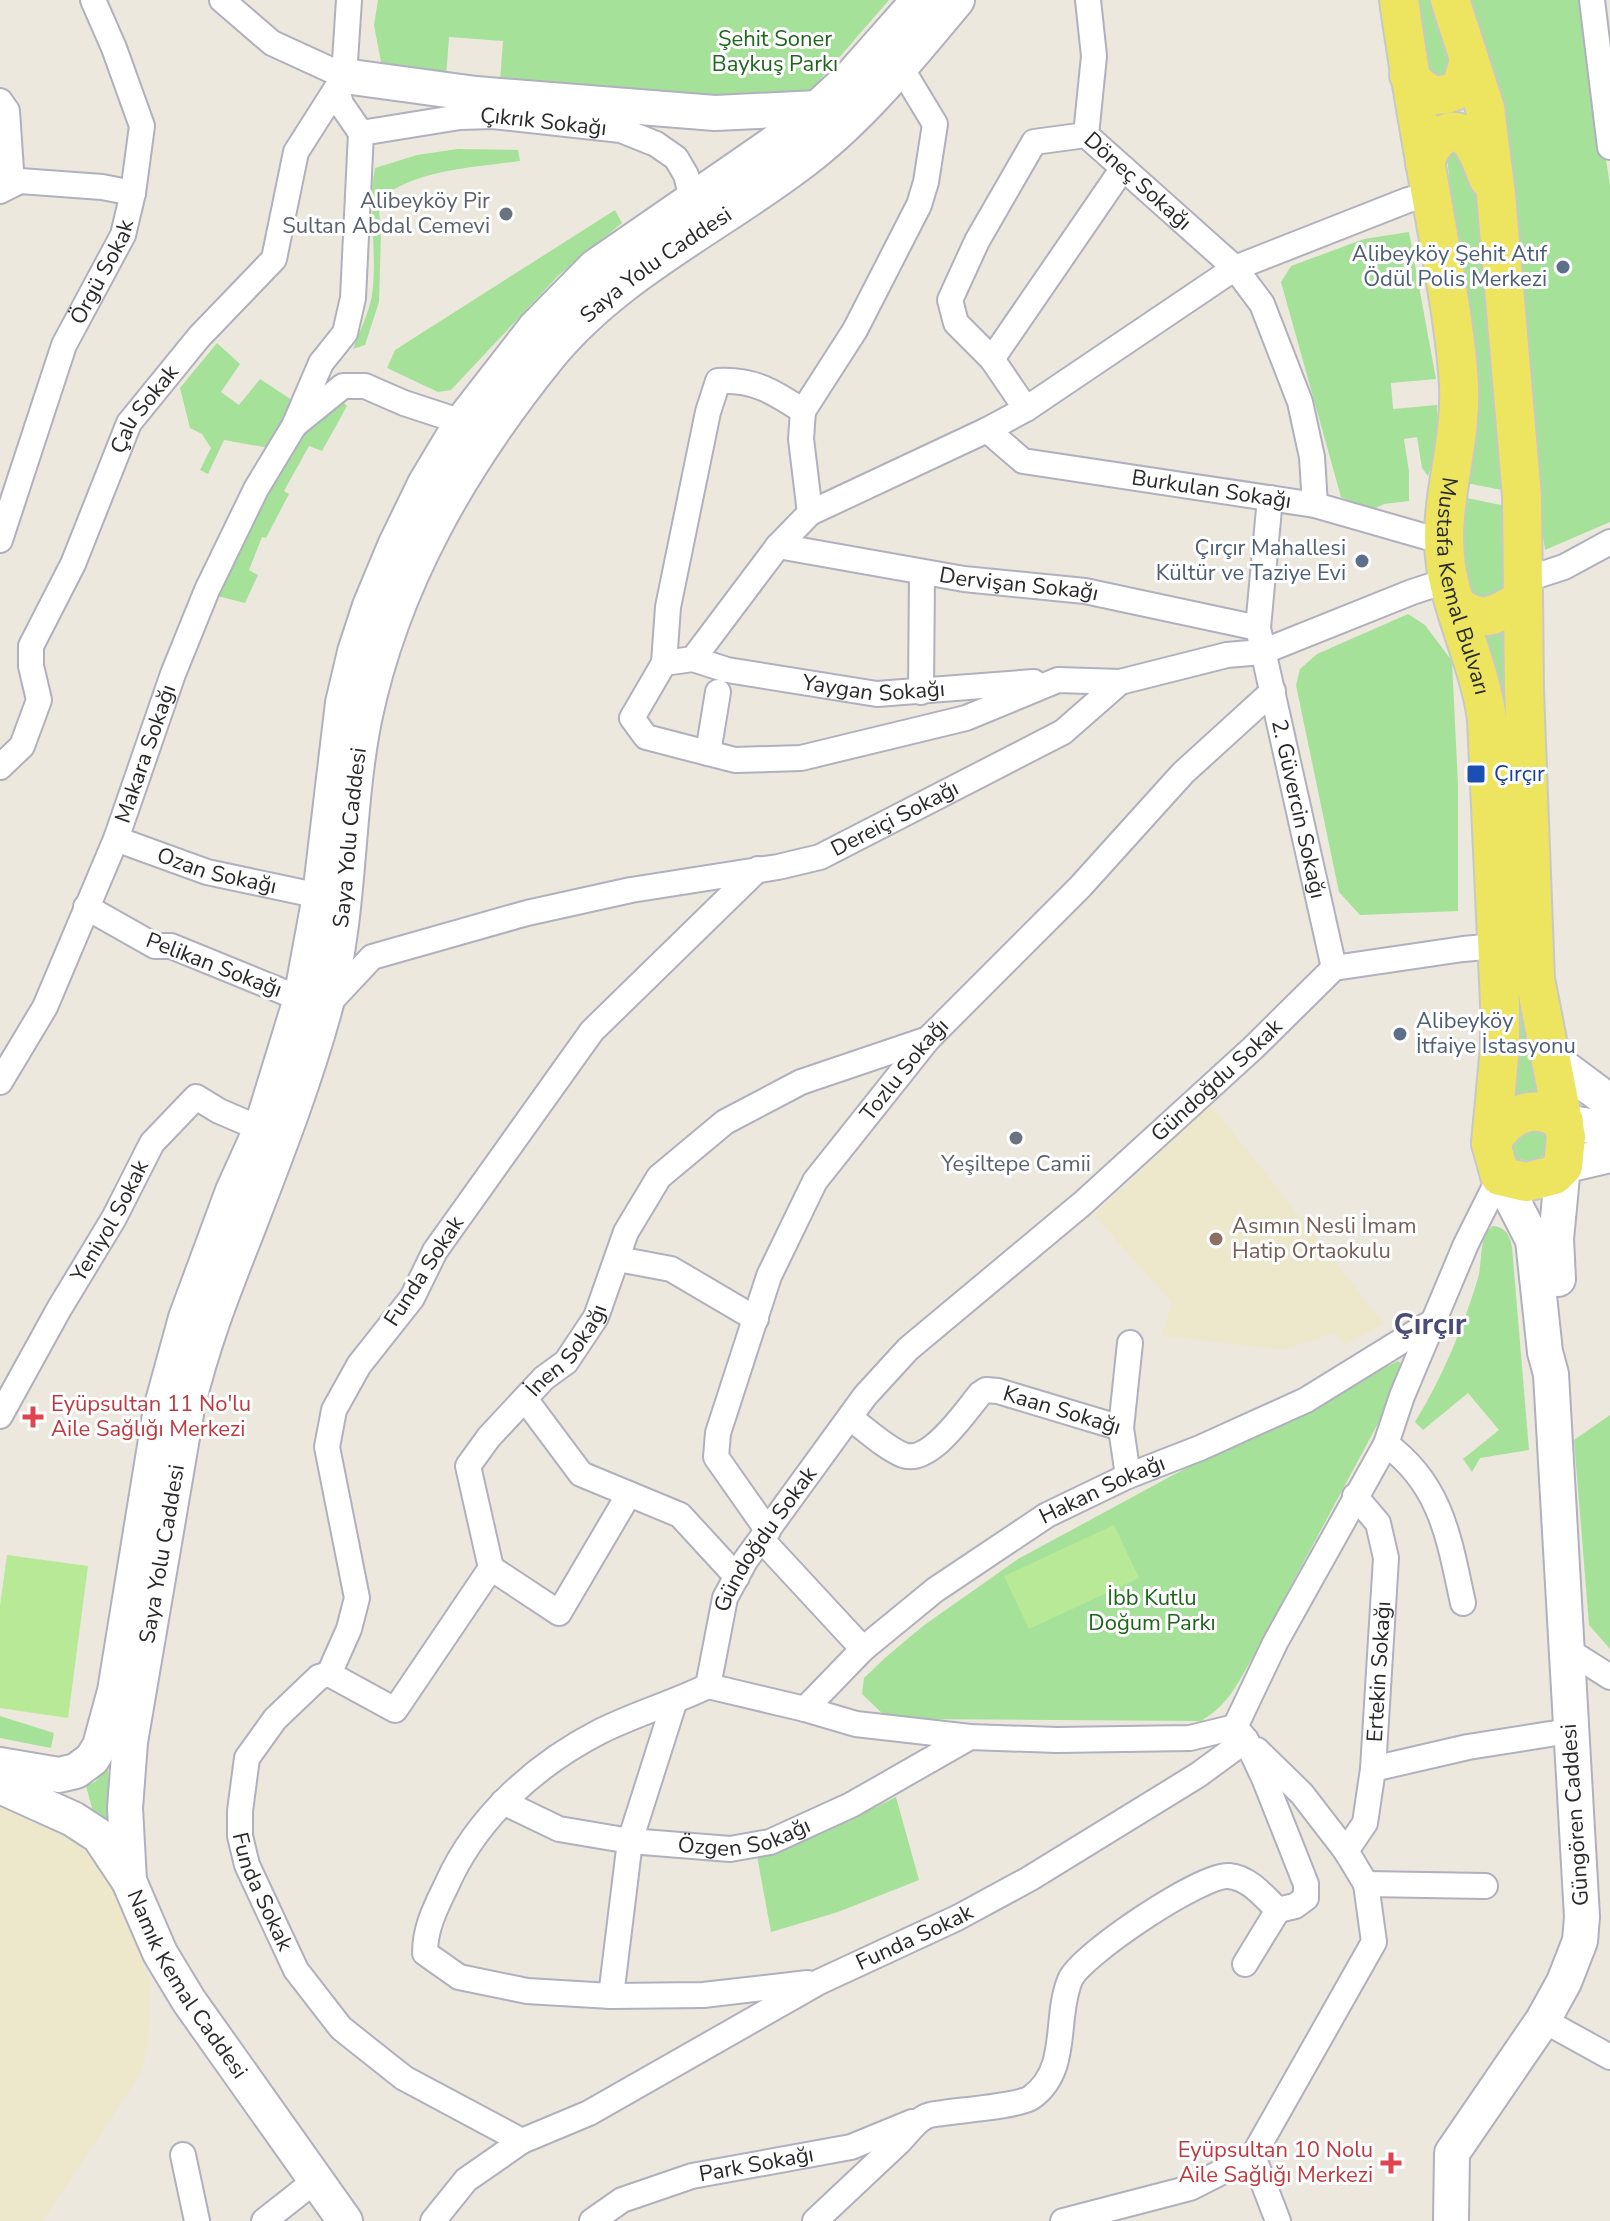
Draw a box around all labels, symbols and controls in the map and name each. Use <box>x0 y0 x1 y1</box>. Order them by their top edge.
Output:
park label: Şehit Soner Baykuş Parkı <box>712 24 838 79</box>
street label: Çıkrık Sokağı <box>480 101 608 143</box>
street label: Döneç Sokağı <box>1077 125 1198 237</box>
place label: Alibeyköy Pir Sultan Abdal Cemevi <box>282 186 490 241</box>
street label: Saya Yolu Caddesi <box>573 200 738 330</box>
marker: Alibeyköy Pir Sultan Abdal Cemevi <box>497 205 515 223</box>
street label: Örgü Sokak <box>63 216 141 330</box>
place label: Alibeyköy Şehit Atıf Ödül Polis Merkezi <box>1352 239 1548 294</box>
marker: Alibeyköy Şehit Atıf Ödül Polis Merkezi <box>1554 258 1572 276</box>
street label: Çalı Sokak <box>103 358 186 458</box>
street label: Burkulan Sokağı <box>1129 463 1293 516</box>
street label: Mustafa Kemal Bulvarı <box>1429 475 1497 698</box>
place label: Çırçır Mahallesi Kültür ve Taziye Evi <box>1156 533 1346 588</box>
marker: Çırçır Mahallesi Kültür ve Taziye Evi <box>1353 552 1371 570</box>
street label: Dervişan Sokağı <box>937 560 1101 608</box>
street label: Yaygan Sokağı <box>799 667 946 709</box>
street label: Makara Sokağı <box>108 681 183 827</box>
street label: 2. Güvercin Sokağı <box>1264 717 1333 901</box>
street label: Saya Yolu Caddesi <box>326 745 374 929</box>
place label: Çırçır <box>1494 759 1545 789</box>
marker: Çırçır <box>1465 763 1487 785</box>
street label: Dereiçi Sokağı <box>826 773 964 864</box>
street label: Ozan Sokağı <box>153 840 279 901</box>
street label: Pelikan Sokağı <box>142 925 286 1005</box>
place label: Alibeyköy İtfaiye İstasyonu <box>1416 1006 1576 1061</box>
street label: Gündoğdu Sokak <box>1145 1011 1290 1149</box>
street label: Tozlu Sokağı <box>853 1012 955 1127</box>
marker: Alibeyköy İtfaiye İstasyonu <box>1391 1025 1409 1043</box>
marker: Yeşiltepe Camii <box>1007 1129 1025 1147</box>
place label: Yeşiltepe Camii <box>940 1149 1091 1179</box>
street label: Yeniyol Sokak <box>63 1154 156 1289</box>
street label: Funda Sokak <box>377 1209 471 1332</box>
place label: Asımın Nesli İmam Hatip Ortaokulu <box>1232 1211 1416 1266</box>
marker: Asımın Nesli İmam Hatip Ortaokulu <box>1207 1230 1225 1248</box>
street label: İnen Sokağı <box>519 1300 614 1403</box>
district label: Çırçır <box>1393 1304 1467 1345</box>
street label: Kaan Sokağı <box>999 1378 1124 1442</box>
place label: Eyüpsultan 11 No'lu Aile Sağlığı Merkezi <box>51 1389 251 1444</box>
marker: Eyüpsultan 11 No'lu Aile Sağlığı Merkezi <box>22 1406 44 1428</box>
street label: Hakan Sokağı <box>1034 1448 1169 1532</box>
street label: Gündoğdu Sokak <box>708 1460 824 1614</box>
street label: Saya Yolu Caddesi <box>132 1462 192 1646</box>
park label: İbb Kutlu Doğum Parkı <box>1088 1583 1216 1638</box>
street label: Ertekin Sokağı <box>1360 1600 1398 1743</box>
street label: Güngören Caddesi <box>1554 1723 1596 1907</box>
street label: Özgen Sokağı <box>676 1811 815 1864</box>
street label: Funda Sokak <box>225 1829 300 1957</box>
street label: Namık Kemal Caddesi <box>120 1885 255 2085</box>
street label: Funda Sokak <box>851 1897 979 1978</box>
place label: Eyüpsultan 10 Nolu Aile Sağlığı Merkezi <box>1178 2135 1373 2190</box>
street label: Park Sokağı <box>697 2139 816 2189</box>
marker: Eyüpsultan 10 Nolu Aile Sağlığı Merkezi <box>1380 2152 1402 2174</box>

